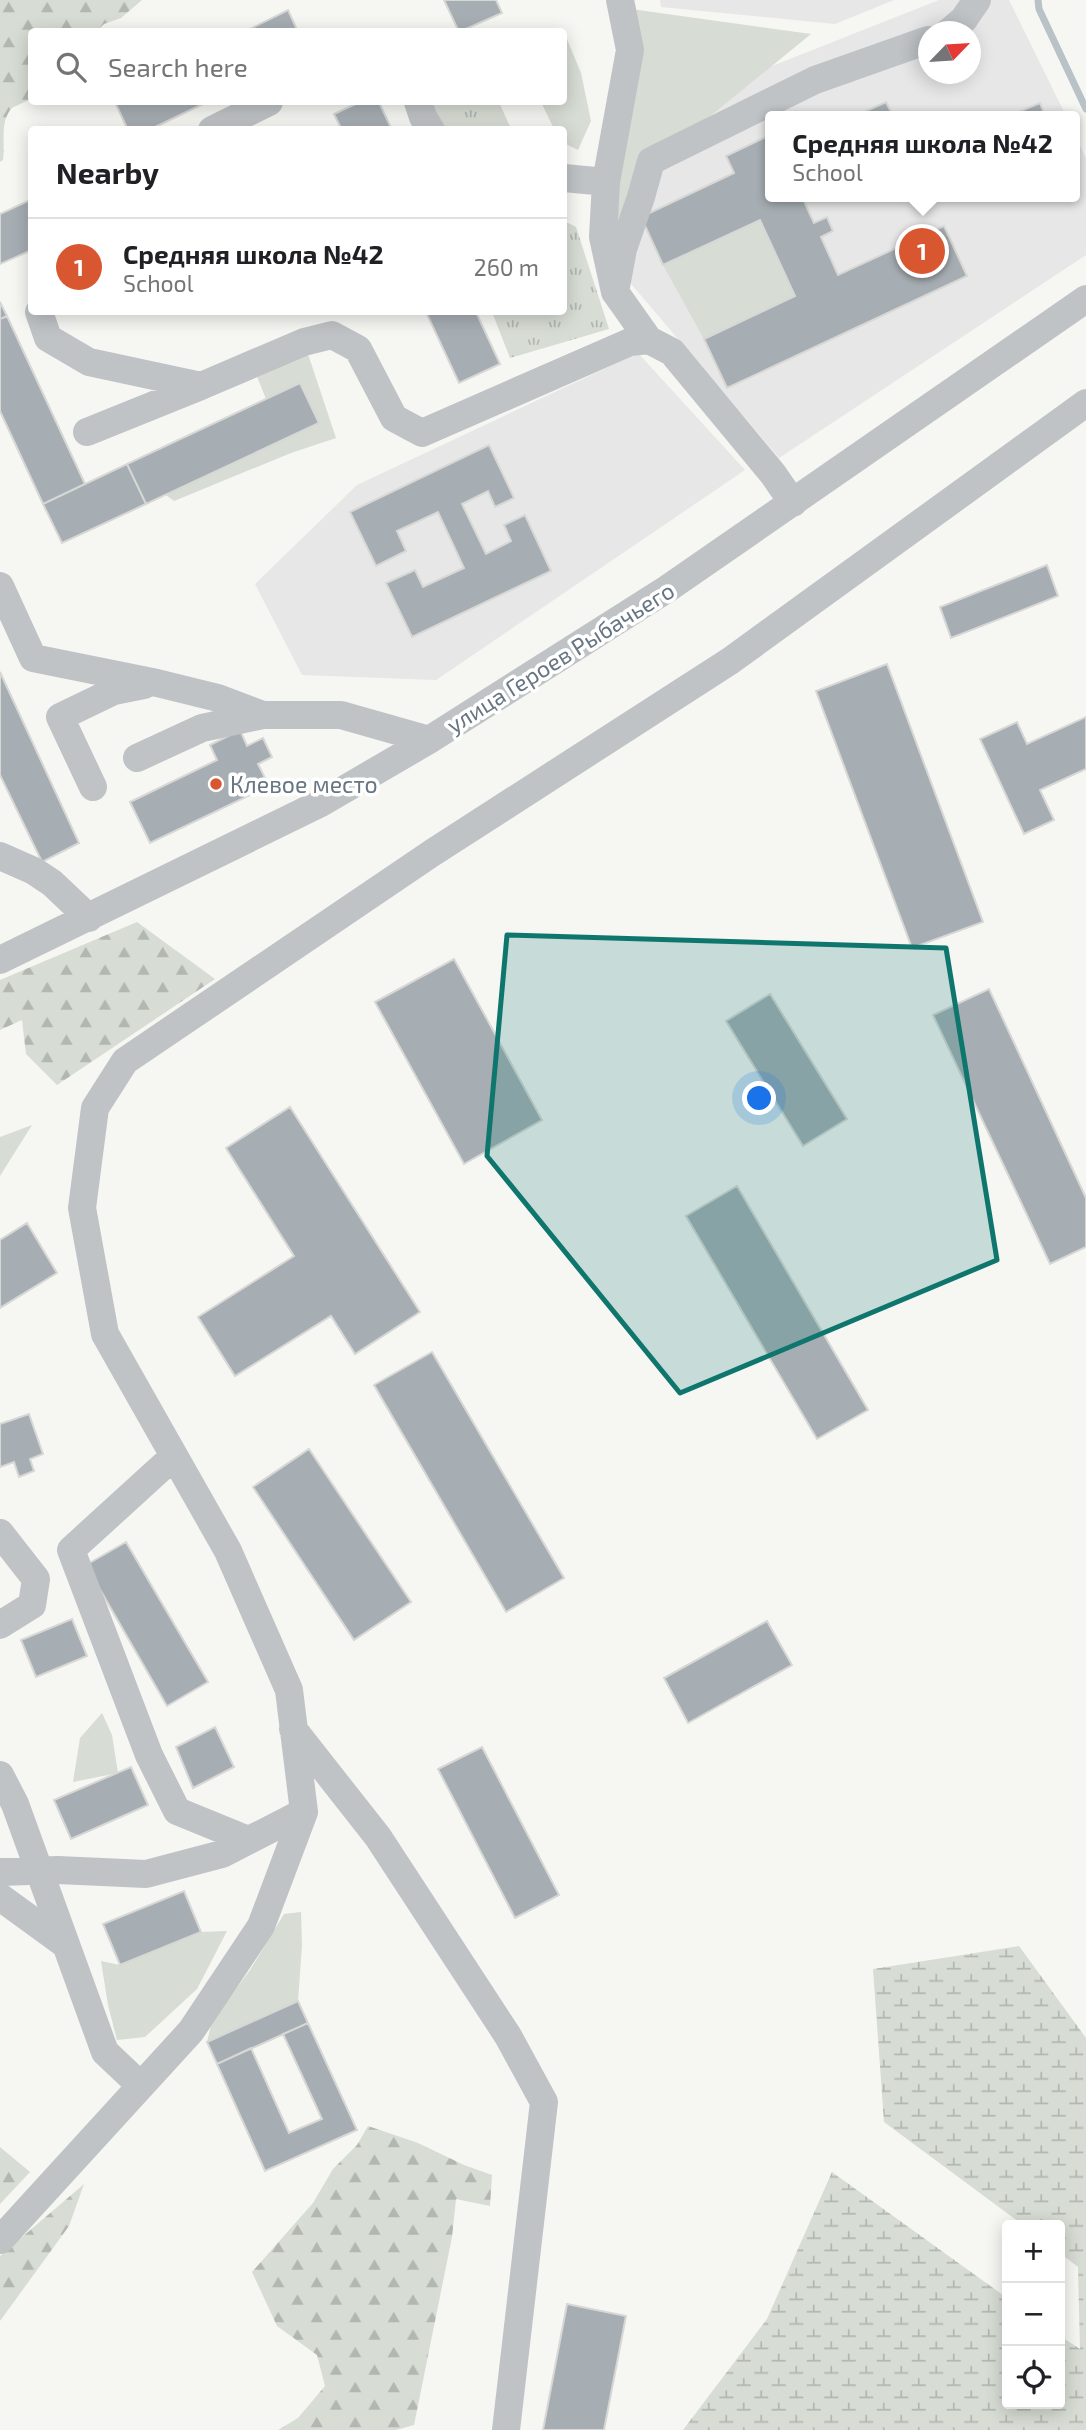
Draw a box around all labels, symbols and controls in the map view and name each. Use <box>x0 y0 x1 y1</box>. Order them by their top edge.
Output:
north arrow <box>918 21 981 84</box>
search box <box>28 28 567 105</box>
icon: search <box>52 48 90 86</box>
text: Search here <box>108 51 248 82</box>
popup <box>765 111 1080 202</box>
text: Средняя школа №42 <box>792 127 1053 158</box>
text: Nearby <box>56 154 159 190</box>
text: School <box>792 158 863 186</box>
pin: 1 <box>899 225 945 277</box>
text: Средняя школа №42 <box>123 238 384 269</box>
text: 1 <box>74 253 84 281</box>
text: 260 m <box>474 253 539 281</box>
text: School <box>123 269 193 297</box>
street label: улица Героев Рыбачьего <box>441 575 679 739</box>
place label: Клевое место <box>230 770 378 798</box>
marker: Клевое место <box>208 776 224 792</box>
your location <box>742 1081 776 1115</box>
map controls <box>1002 2220 1065 2409</box>
button: + <box>1002 2220 1065 2283</box>
button: − <box>1002 2283 1065 2346</box>
button: locate <box>1002 2346 1065 2409</box>

